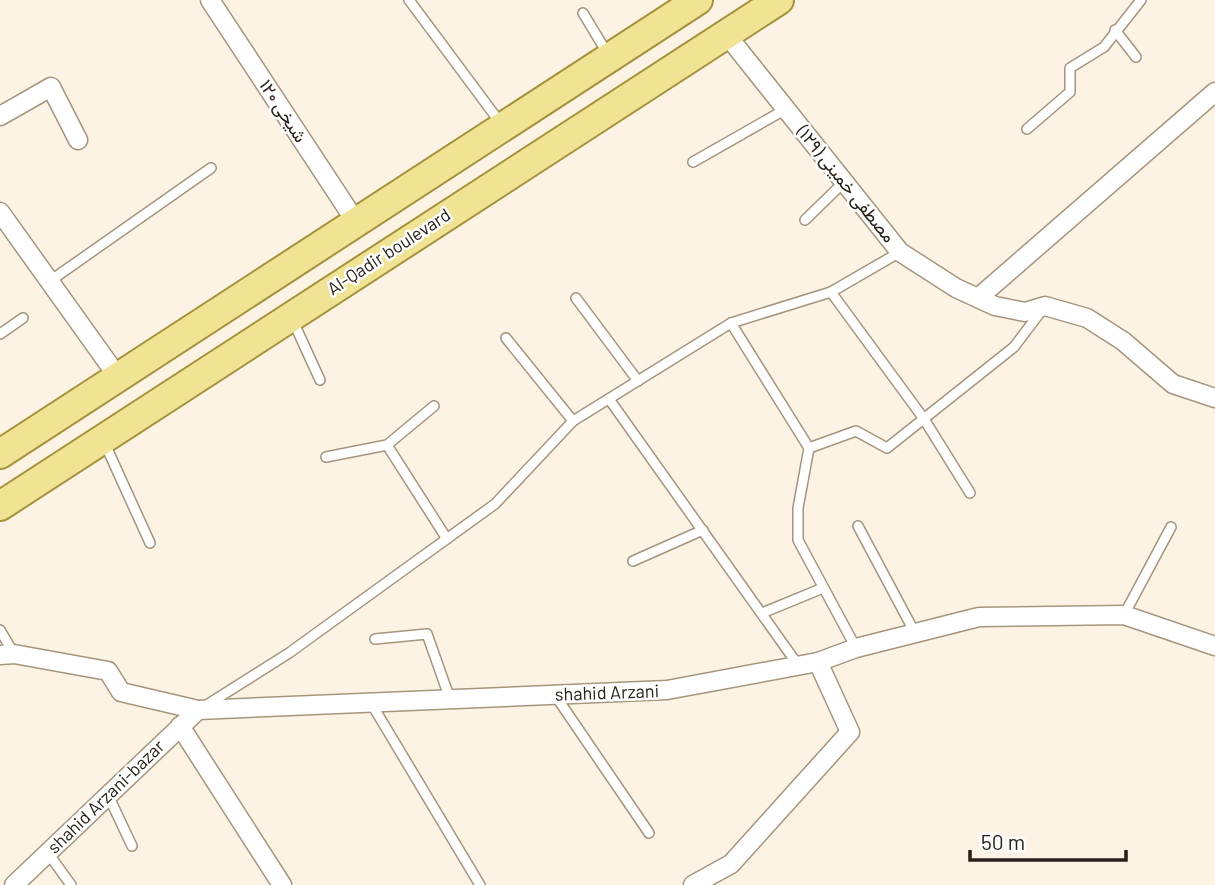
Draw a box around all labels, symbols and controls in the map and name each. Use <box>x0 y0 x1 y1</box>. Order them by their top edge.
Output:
street label: شیخی ۱۲۰ <box>255 75 312 147</box>
street label: مصطفی خمینی (۱۲۹) <box>791 120 901 247</box>
street label: Al-Qadir boulevard <box>323 203 454 299</box>
street label: shahid Arzani <box>554 679 659 705</box>
street label: shahid Arzani-bazar <box>42 735 169 858</box>
scale bar <box>970 818 1126 862</box>
text: 50 m <box>981 829 1025 854</box>

